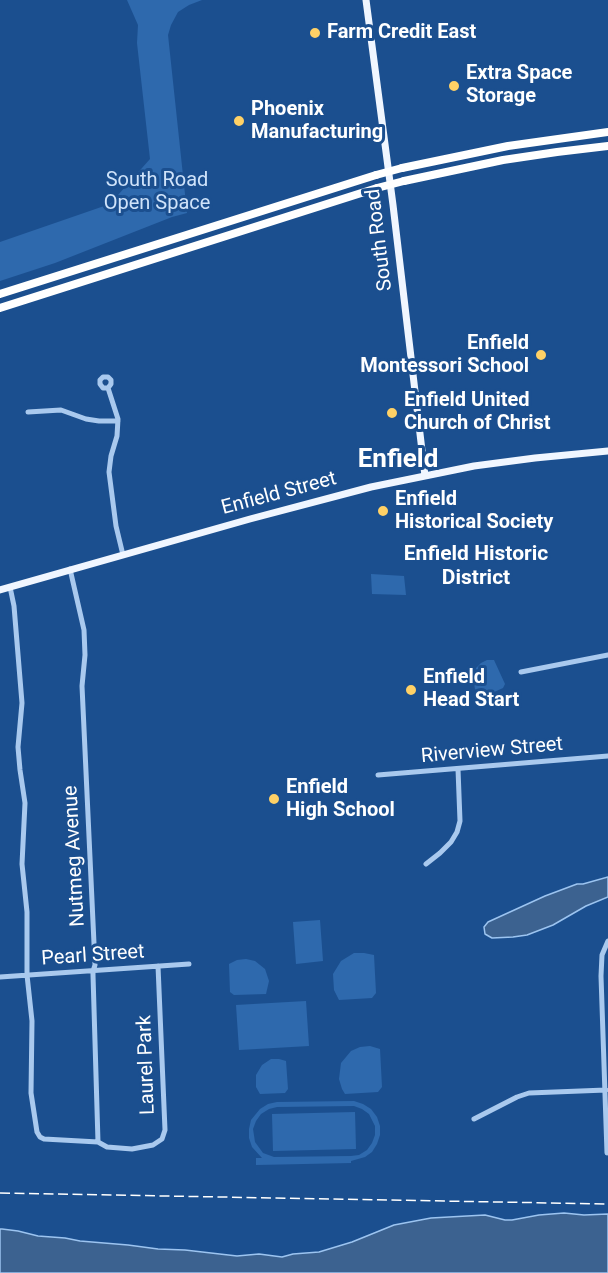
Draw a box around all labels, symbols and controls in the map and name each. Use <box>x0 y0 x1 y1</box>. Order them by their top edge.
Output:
place label: Farm Credit East <box>327 21 476 45</box>
marker: Farm Credit East <box>308 26 322 40</box>
place label: Extra Space Storage <box>466 62 572 109</box>
marker: Extra Space Storage <box>447 79 461 93</box>
place label: Phoenix Manufacturing <box>251 98 383 145</box>
marker: Phoenix Manufacturing <box>232 114 246 128</box>
park label: South Road Open Space <box>104 169 210 216</box>
street label: South Road <box>362 188 398 292</box>
place label: Enfield Montessori School <box>360 332 529 379</box>
marker: Enfield Montessori School <box>534 348 548 362</box>
place label: Enfield United Church of Christ <box>404 389 551 436</box>
marker: Enfield United Church of Christ <box>385 406 399 420</box>
district label: Enfield <box>358 444 438 476</box>
street label: Enfield Street <box>219 467 339 521</box>
place label: Enfield Historical Society <box>395 488 553 535</box>
marker: Enfield Historical Society <box>376 504 390 518</box>
district label: Enfield Historic District <box>404 542 548 592</box>
place label: Enfield Head Start <box>423 666 519 713</box>
marker: Enfield Head Start <box>404 683 418 697</box>
street label: Riverview Street <box>420 733 564 769</box>
place label: Enfield High School <box>286 776 395 823</box>
street label: Nutmeg Avenue <box>59 785 91 927</box>
marker: Enfield High School <box>267 792 281 806</box>
street label: Pearl Street <box>41 940 145 972</box>
street label: Laurel Park <box>133 1015 161 1115</box>

